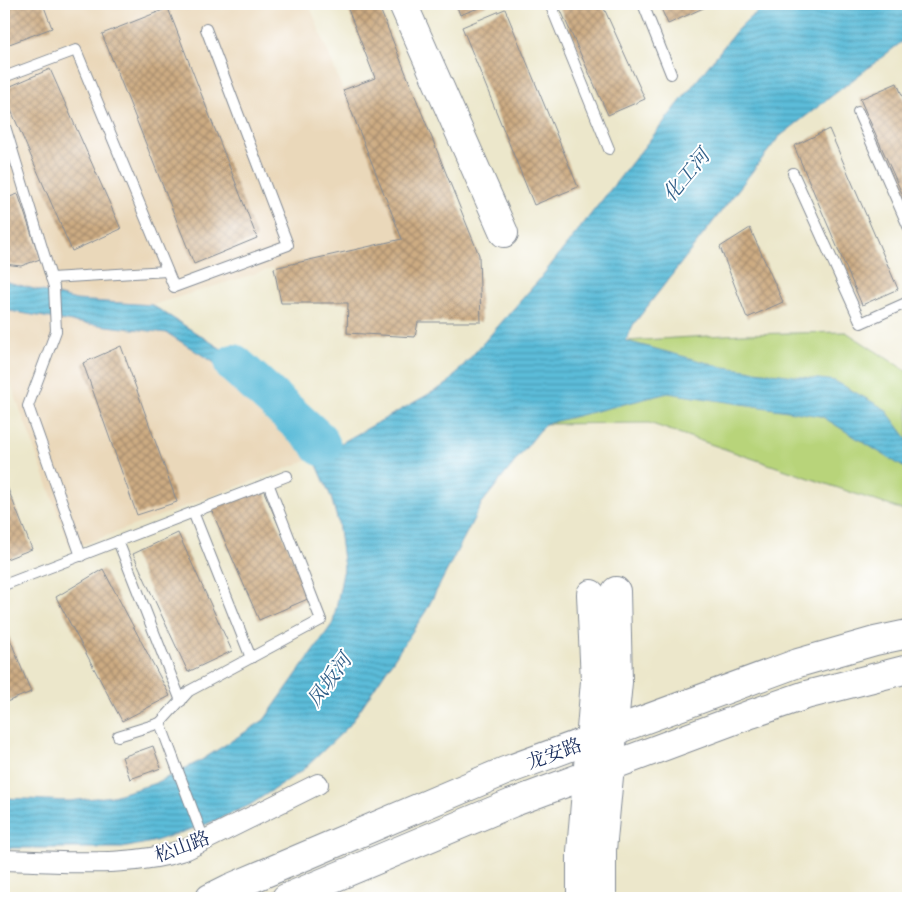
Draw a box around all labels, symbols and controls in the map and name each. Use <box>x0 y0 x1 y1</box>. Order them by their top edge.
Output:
water label: 化工河 <box>658 143 718 207</box>
water label: 凤坂河 <box>302 647 360 712</box>
street label: 龙安路 <box>524 734 585 775</box>
street label: 松山路 <box>152 827 213 868</box>

